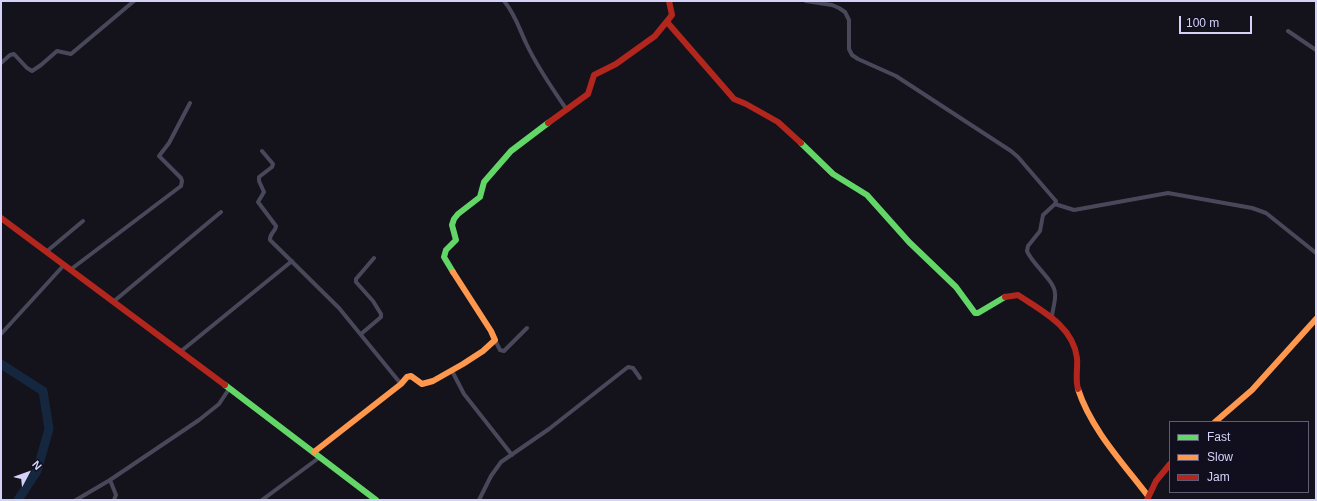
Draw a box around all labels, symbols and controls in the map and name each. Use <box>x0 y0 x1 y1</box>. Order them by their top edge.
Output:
scale bar <box>1181 8 1254 34</box>
text: 100 m <box>1186 16 1219 30</box>
legend <box>1169 421 1309 493</box>
text: Fast <box>1207 430 1230 444</box>
text: Slow <box>1207 450 1233 464</box>
north arrow <box>8 453 48 493</box>
text: N <box>30 458 44 472</box>
text: Jam <box>1207 470 1230 484</box>

